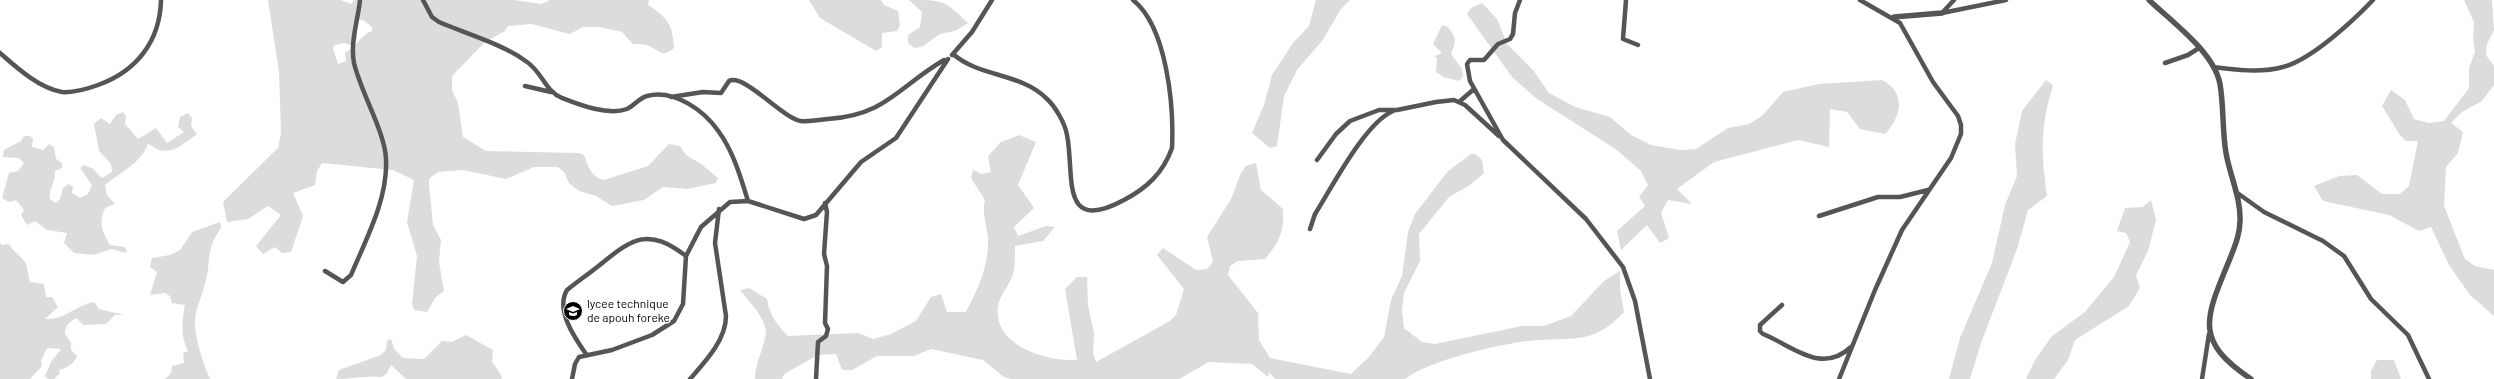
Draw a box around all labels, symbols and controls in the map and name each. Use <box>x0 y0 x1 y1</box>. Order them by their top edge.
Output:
place label: lycee technique de apouh foreke <box>587 296 670 324</box>
school or university icon: lycee technique de apouh foreke <box>562 300 584 322</box>

